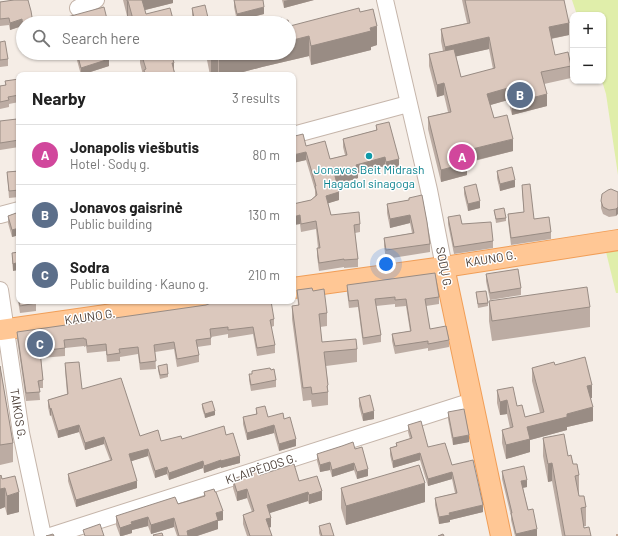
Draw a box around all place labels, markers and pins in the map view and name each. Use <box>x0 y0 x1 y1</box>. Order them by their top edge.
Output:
pin: B <box>507 80 533 110</box>
pin: A <box>449 142 475 172</box>
marker: Jonavos Beit Midrash Hagadol sinagoga <box>364 151 374 161</box>
place label: Jonavos Beit Midrash Hagadol sinagoga <box>314 162 424 190</box>
pin: C <box>27 329 53 359</box>

